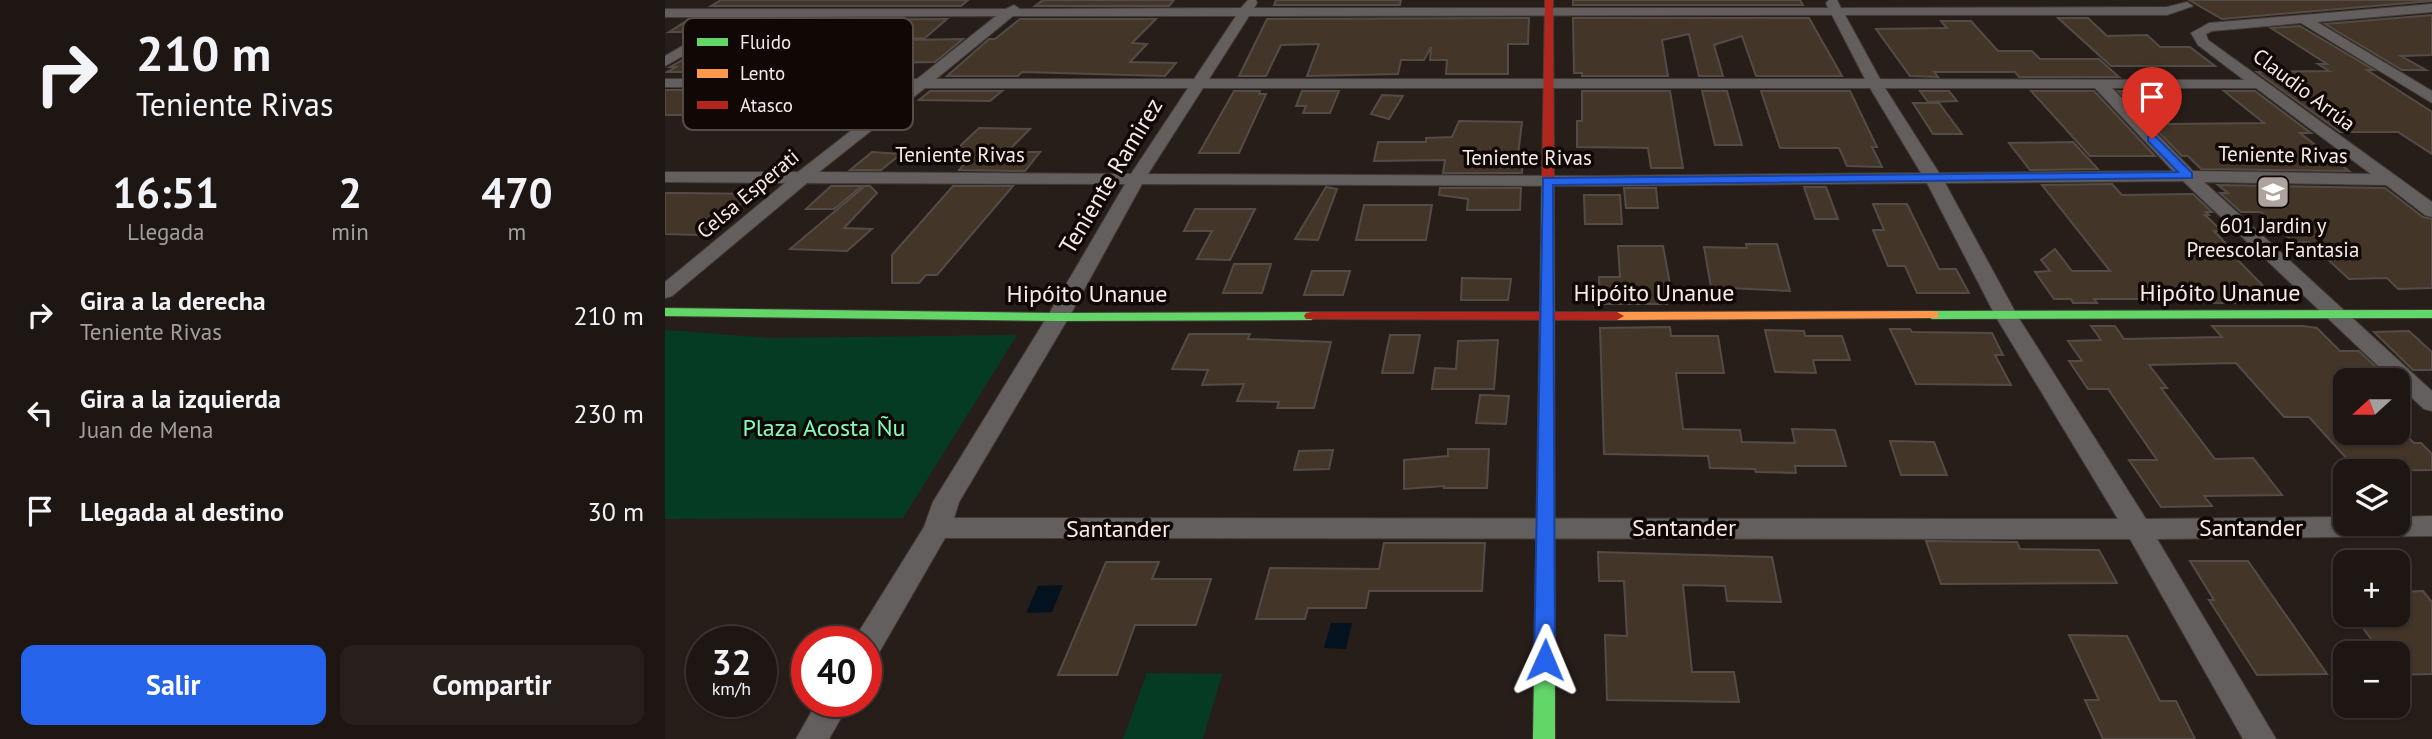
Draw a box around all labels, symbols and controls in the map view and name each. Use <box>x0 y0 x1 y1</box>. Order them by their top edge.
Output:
legend <box>683 18 913 130</box>
text: 210 m <box>136 21 271 85</box>
icon: right <box>21 28 112 119</box>
text: Fluido <box>740 30 791 54</box>
street label: Claudio Arrúa <box>2248 42 2361 137</box>
text: Lento <box>740 61 785 85</box>
pin <box>2122 67 2182 139</box>
icon: arrive <box>2133 78 2171 116</box>
text: Teniente Rivas <box>136 83 333 125</box>
street label: Teniente Ramirez <box>1052 92 1169 259</box>
text: Atasco <box>740 93 793 117</box>
street label: Teniente Rivas <box>2218 140 2348 169</box>
street label: Teniente Rivas <box>895 141 1025 168</box>
street label: Celsa Esperati <box>691 143 804 244</box>
street label: Teniente Rivas <box>1462 144 1592 171</box>
text: 16:51 <box>112 165 219 220</box>
text: 2 <box>338 165 362 220</box>
text: 470 <box>481 165 553 220</box>
school or university icon: 601 Jardin y Preescolar Fantasia <box>2254 173 2292 211</box>
place label: 601 Jardin y Preescolar Fantasia <box>2187 212 2359 263</box>
text: Llegada <box>127 217 204 246</box>
text: min <box>331 217 369 246</box>
text: m <box>508 217 526 246</box>
street label: Hipóito Unanue <box>1574 277 1734 308</box>
street label: Hipóito Unanue <box>2140 277 2300 308</box>
street label: Hipóito Unanue <box>1007 278 1167 309</box>
text: Gira a la derecha <box>80 284 266 317</box>
icon: right <box>21 296 59 334</box>
text: 210 m <box>573 299 644 332</box>
text: Teniente Rivas <box>80 317 222 346</box>
north arrow <box>2333 368 2410 444</box>
map controls <box>2333 368 2410 718</box>
text: Gira a la izquierda <box>80 382 281 415</box>
icon: left <box>21 394 59 432</box>
text: 230 m <box>573 397 644 430</box>
park label: Plaza Acosta Ñu <box>742 412 906 443</box>
text: Juan de Mena <box>80 415 213 444</box>
button: layers <box>2333 459 2410 536</box>
icon: arrive <box>21 492 59 530</box>
text: Llegada al destino <box>80 495 284 528</box>
text: 30 m <box>588 495 644 528</box>
street label: Santander <box>1632 512 1736 543</box>
street label: Santander <box>2199 512 2303 543</box>
street label: Santander <box>1066 513 1170 544</box>
button: + <box>2333 550 2410 627</box>
position arrow <box>1508 623 1582 697</box>
speed limit sign: 40 <box>791 626 882 717</box>
text: 32 <box>712 639 751 685</box>
button: − <box>2333 641 2410 718</box>
button: Salir <box>21 645 326 725</box>
button: Compartir <box>340 645 644 725</box>
text: km/h <box>712 677 751 700</box>

